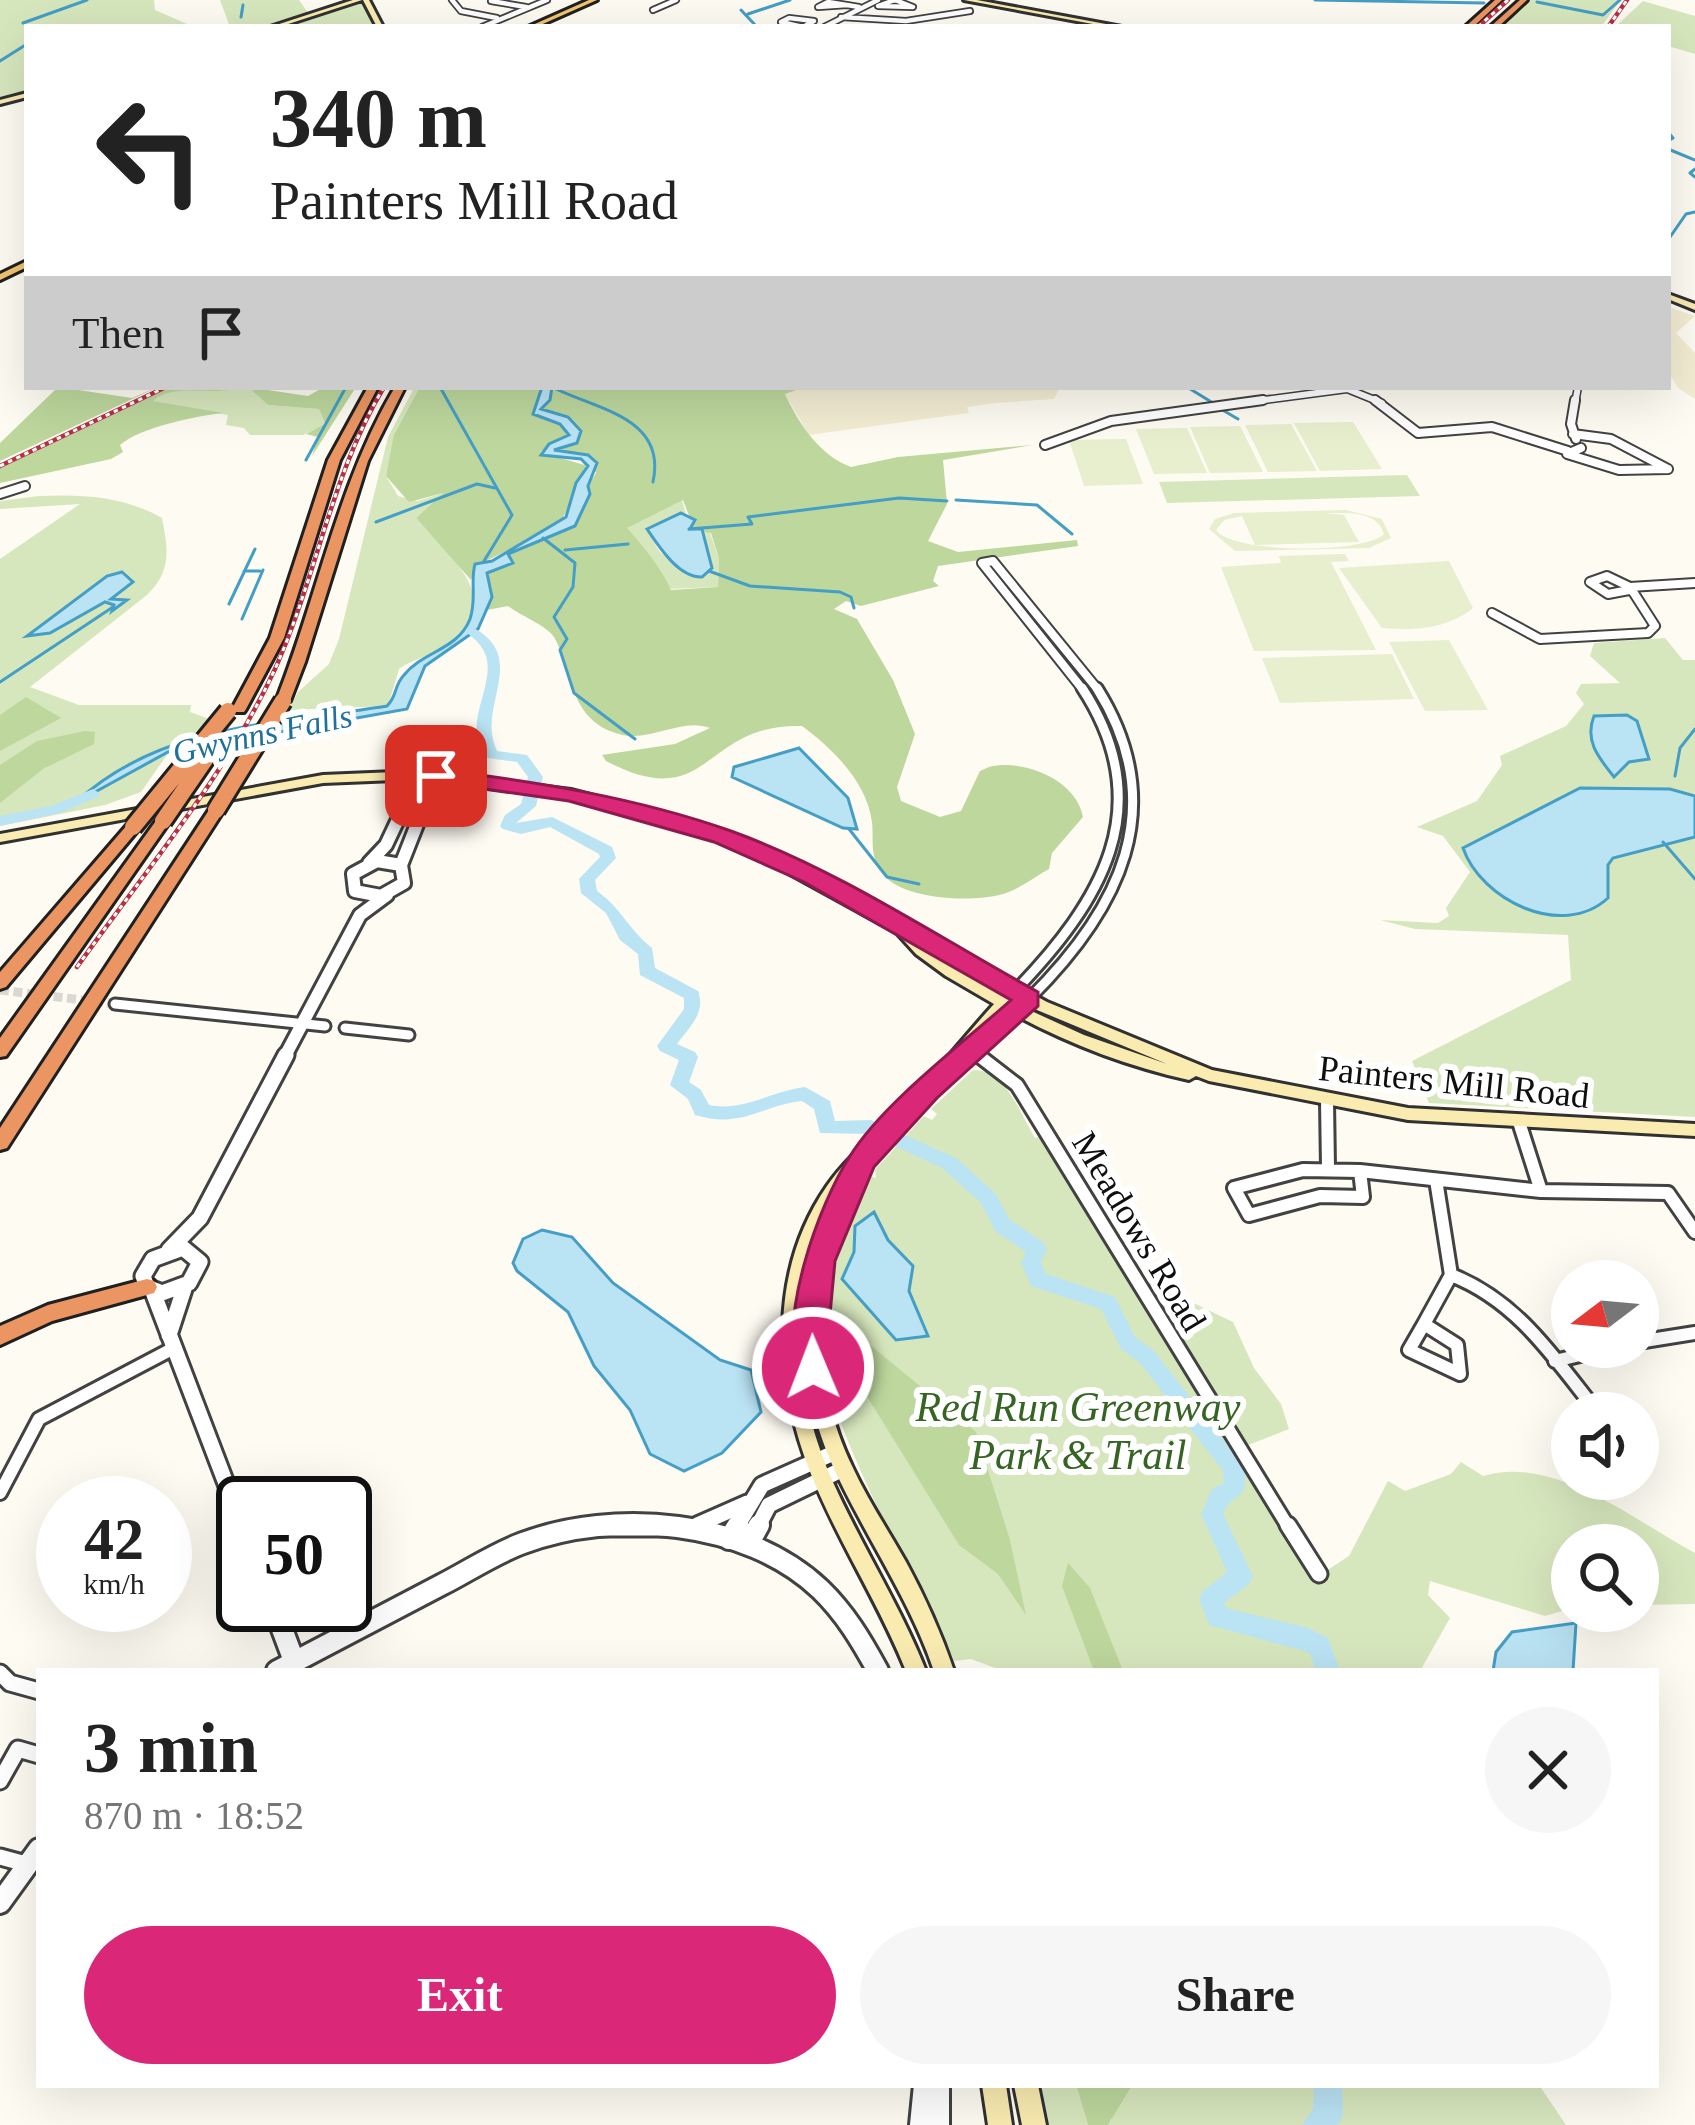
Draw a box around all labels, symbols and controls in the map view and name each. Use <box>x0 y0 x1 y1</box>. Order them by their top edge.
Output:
icon: left <box>72 72 228 228</box>
text: 340 m <box>270 72 487 165</box>
text: Painters Mill Road <box>270 171 678 231</box>
icon: arrive <box>188 300 254 366</box>
text: Then <box>72 308 164 358</box>
water label: Gwynns Falls <box>169 697 355 771</box>
pin <box>385 725 487 827</box>
icon: arrive <box>403 743 469 809</box>
street label: Painters Mill Road <box>1317 1048 1591 1116</box>
street label: Meadows Road <box>1064 1125 1214 1338</box>
north arrow <box>1551 1260 1659 1368</box>
map controls <box>1551 1260 1659 1632</box>
position arrow <box>750 1305 876 1431</box>
park label: Red Run Greenway Park & Trail <box>914 1384 1241 1478</box>
button: sound <box>1551 1392 1659 1500</box>
speed limit sign: 50 <box>216 1476 372 1632</box>
text: 42 <box>84 1506 144 1572</box>
button: search <box>1551 1524 1659 1632</box>
text: km/h <box>83 1567 145 1600</box>
button: close <box>1485 1707 1611 1833</box>
text: 3 min <box>84 1708 258 1788</box>
text: 870 m · 18:52 <box>84 1794 304 1837</box>
button: Exit <box>84 1926 836 2064</box>
button: Share <box>860 1926 1611 2064</box>

